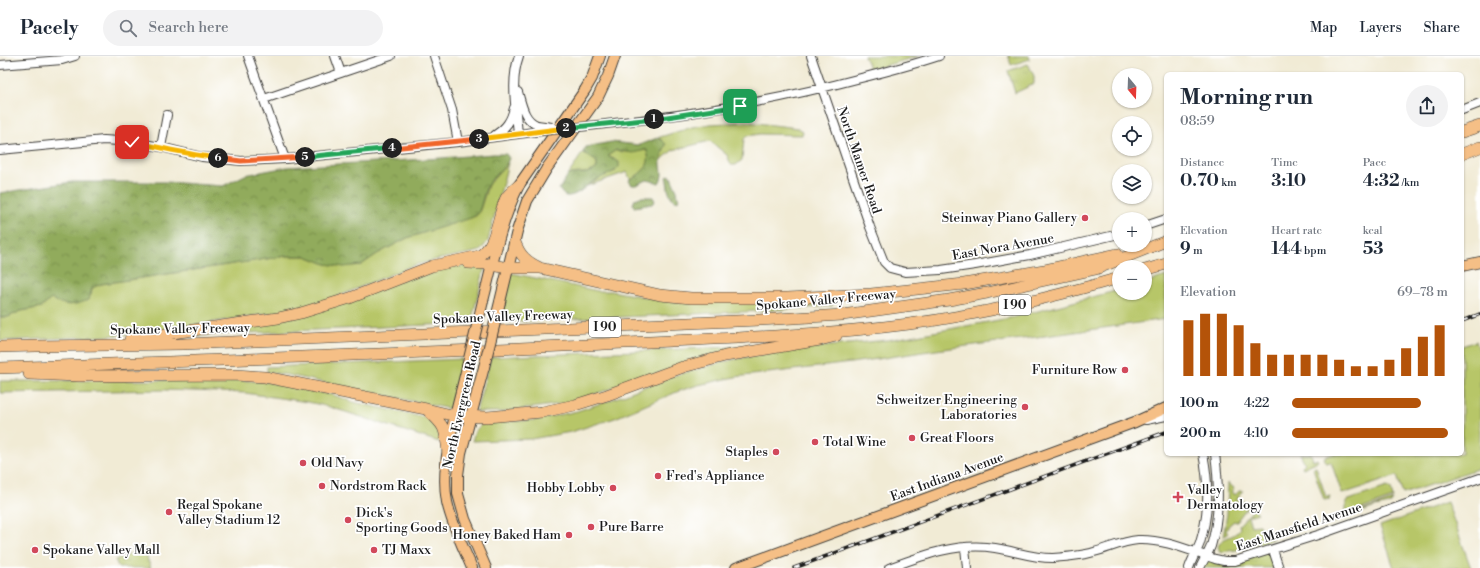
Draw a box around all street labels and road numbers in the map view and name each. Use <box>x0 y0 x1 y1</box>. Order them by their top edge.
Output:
street label: North Mamer Road <box>833 104 885 216</box>
street label: East Nora Avenue <box>951 230 1056 264</box>
street label: Spokane Valley Freeway <box>756 286 897 314</box>
road number: I 90 <box>999 295 1031 315</box>
street label: Spokane Valley Freeway <box>433 307 574 327</box>
road number: I 90 <box>589 317 621 337</box>
street label: Spokane Valley Freeway <box>110 320 251 338</box>
street label: North Evergreen Road <box>439 339 485 471</box>
street label: East Indiana Avenue <box>888 449 1006 505</box>
street label: East Mansfield Avenue <box>1234 499 1364 555</box>

